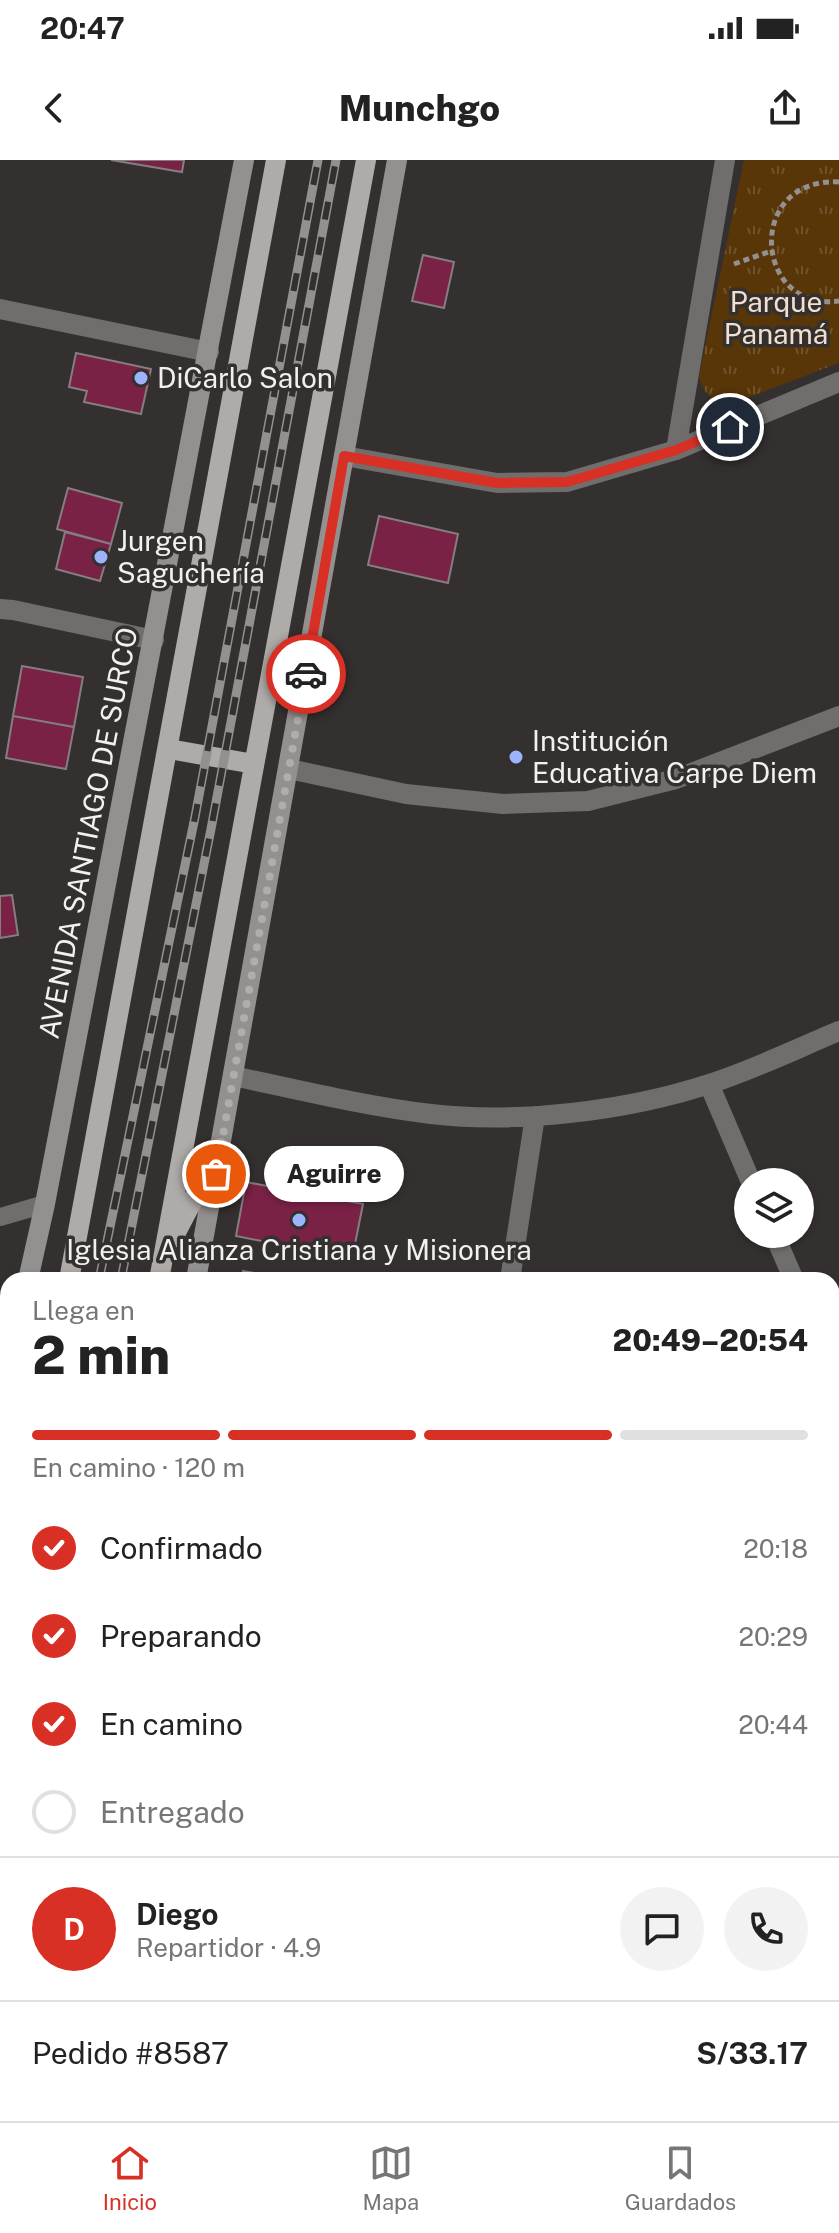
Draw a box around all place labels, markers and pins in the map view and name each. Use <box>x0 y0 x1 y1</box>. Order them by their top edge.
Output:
place label: DiCarlo Salon <box>157 361 333 394</box>
marker: DiCarlo Salon <box>132 369 150 387</box>
pin <box>696 393 764 461</box>
place label: Jurgen Saguchería <box>117 524 265 589</box>
marker: Jurgen Saguchería <box>92 548 110 566</box>
place label: Institución Educativa Carpe Diem <box>532 724 817 789</box>
marker: Institución Educativa Carpe Diem <box>507 748 525 766</box>
pin <box>182 1140 250 1208</box>
callout: Aguirre <box>264 1146 404 1202</box>
marker: Iglesia Alianza Cristiana y Misionera <box>290 1211 308 1229</box>
place label: Iglesia Alianza Cristiana y Misionera <box>66 1233 532 1266</box>

